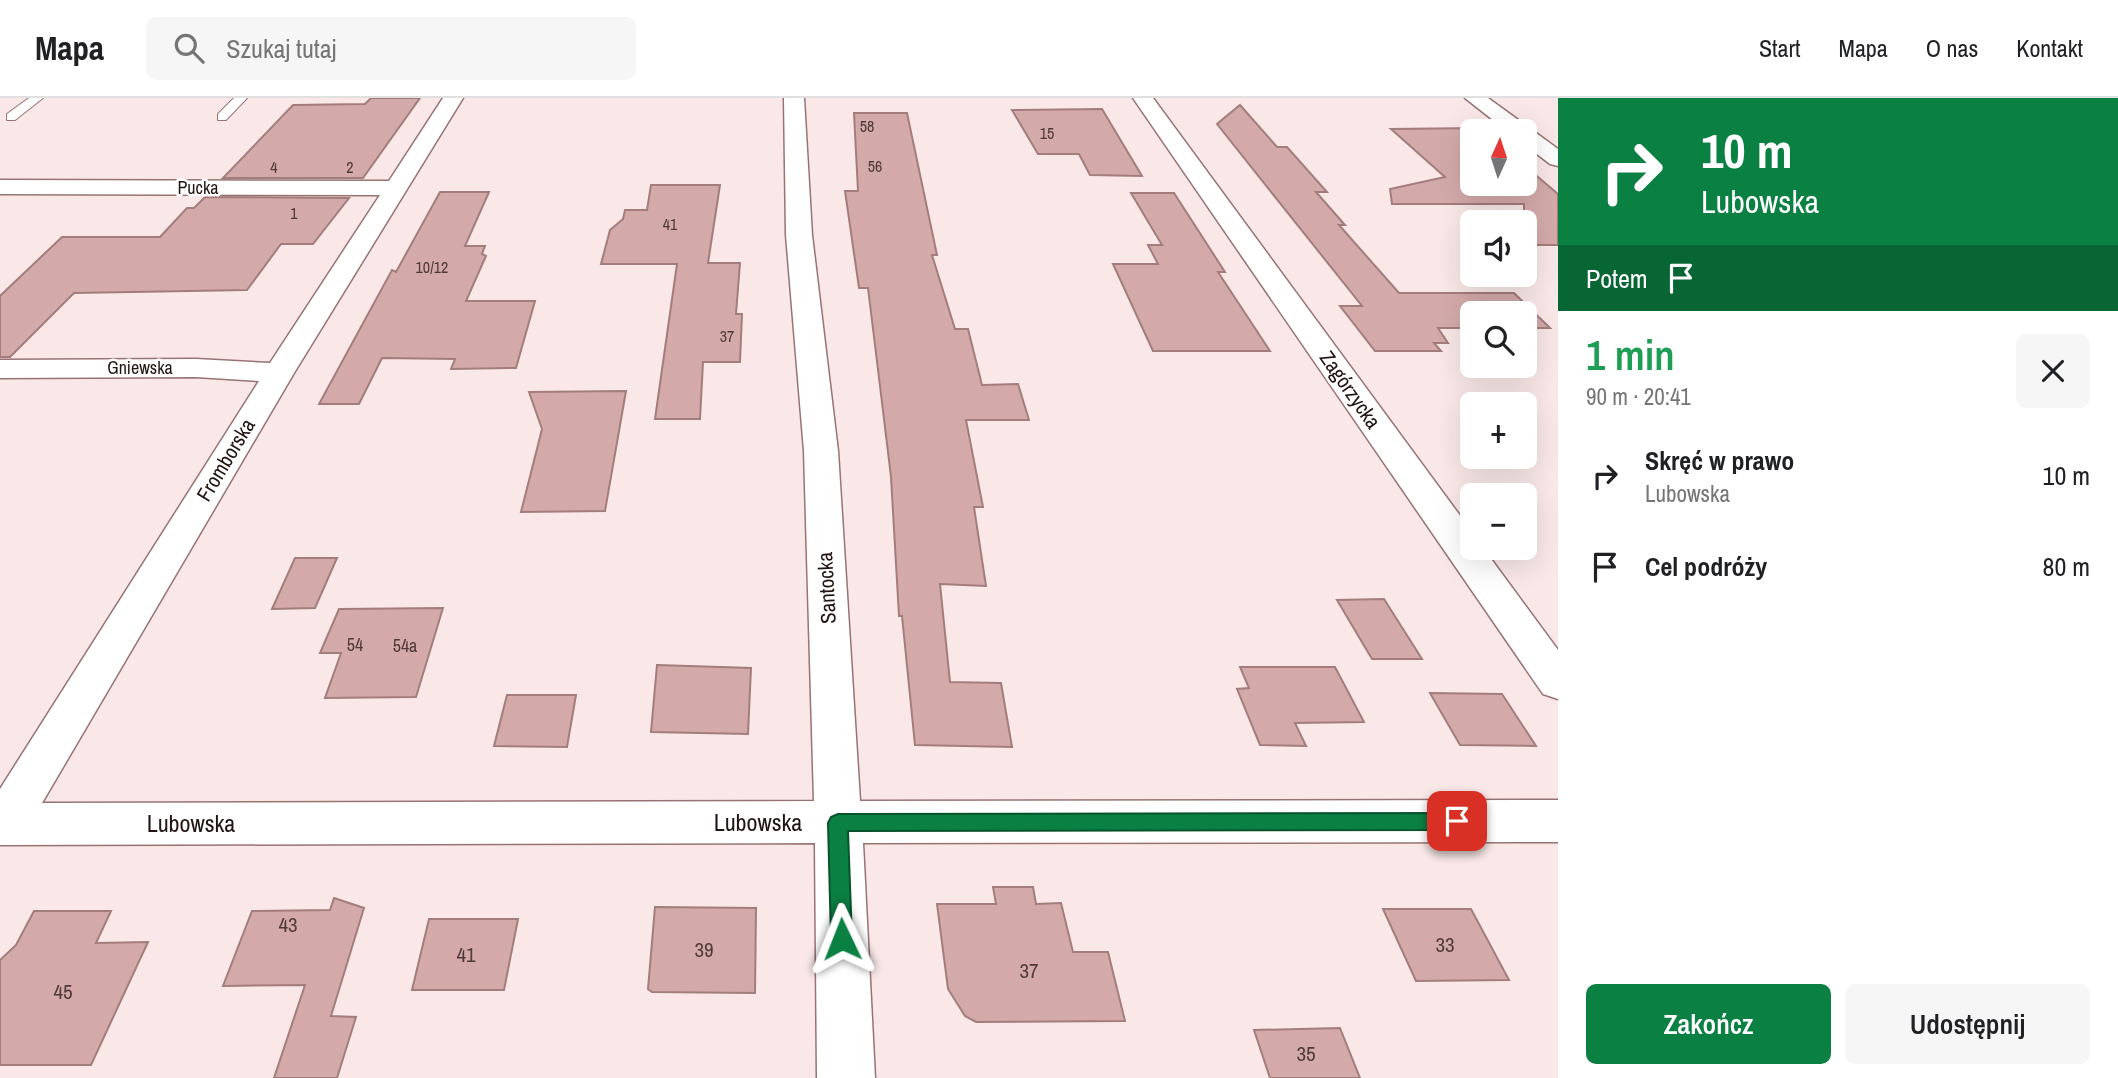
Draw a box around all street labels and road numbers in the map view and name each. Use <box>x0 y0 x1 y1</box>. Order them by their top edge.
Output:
street label: Pucka <box>177 175 219 200</box>
street label: Zagórzycka <box>1313 345 1388 435</box>
street label: Gniewska <box>107 355 173 380</box>
street label: Fromborska <box>189 413 262 507</box>
street label: Santocka <box>810 551 843 625</box>
street label: Lubowska <box>714 806 802 838</box>
street label: Lubowska <box>147 807 235 839</box>

